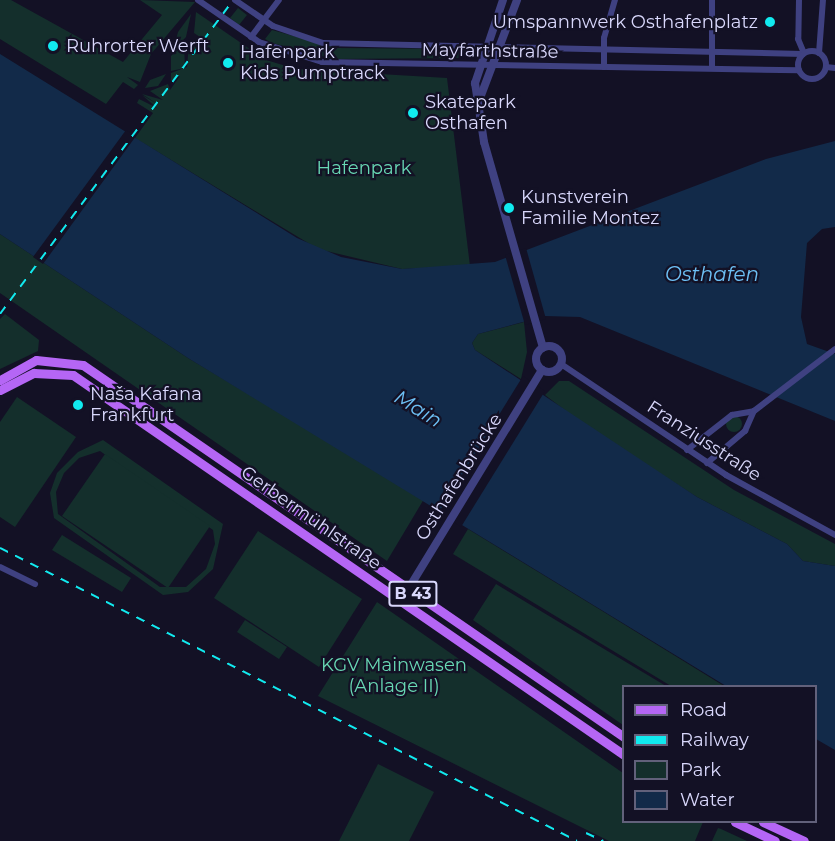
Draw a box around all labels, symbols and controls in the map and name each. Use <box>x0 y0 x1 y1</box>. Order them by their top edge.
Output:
place label: Umspannwerk Osthafenplatz <box>493 11 758 33</box>
marker: Umspannwerk Osthafenplatz <box>763 15 777 29</box>
place label: Ruhrorter Werft <box>66 35 209 57</box>
marker: Ruhrorter Werft <box>44 37 62 55</box>
street label: Mayfarthstraße <box>421 39 559 63</box>
place label: Hafenpark Kids Pumptrack <box>240 42 385 84</box>
marker: Hafenpark Kids Pumptrack <box>221 56 235 70</box>
place label: Skatepark Osthafen <box>425 92 516 134</box>
marker: Skatepark Osthafen <box>406 106 420 120</box>
park label: Hafenpark <box>317 157 411 179</box>
place label: Kunstverein Familie Montez <box>521 187 659 230</box>
marker: Kunstverein Familie Montez <box>502 201 516 215</box>
water label: Osthafen <box>665 262 759 286</box>
place label: Naša Kafana Frankfurt <box>90 384 202 426</box>
water label: Main <box>390 385 446 433</box>
street label: Franziusstraße <box>643 396 765 486</box>
marker: Naša Kafana Frankfurt <box>71 398 85 412</box>
street label: Osthafenbrücke <box>411 409 507 545</box>
street label: Gerbermühlstraße <box>237 461 385 575</box>
road number: B 43 <box>388 581 438 607</box>
park label: KGV Mainwasen (Anlage II) <box>321 655 467 698</box>
legend <box>622 685 817 823</box>
text: Road <box>680 699 727 721</box>
text: Railway <box>680 729 749 751</box>
text: Park <box>680 759 721 781</box>
text: Water <box>680 789 735 811</box>

